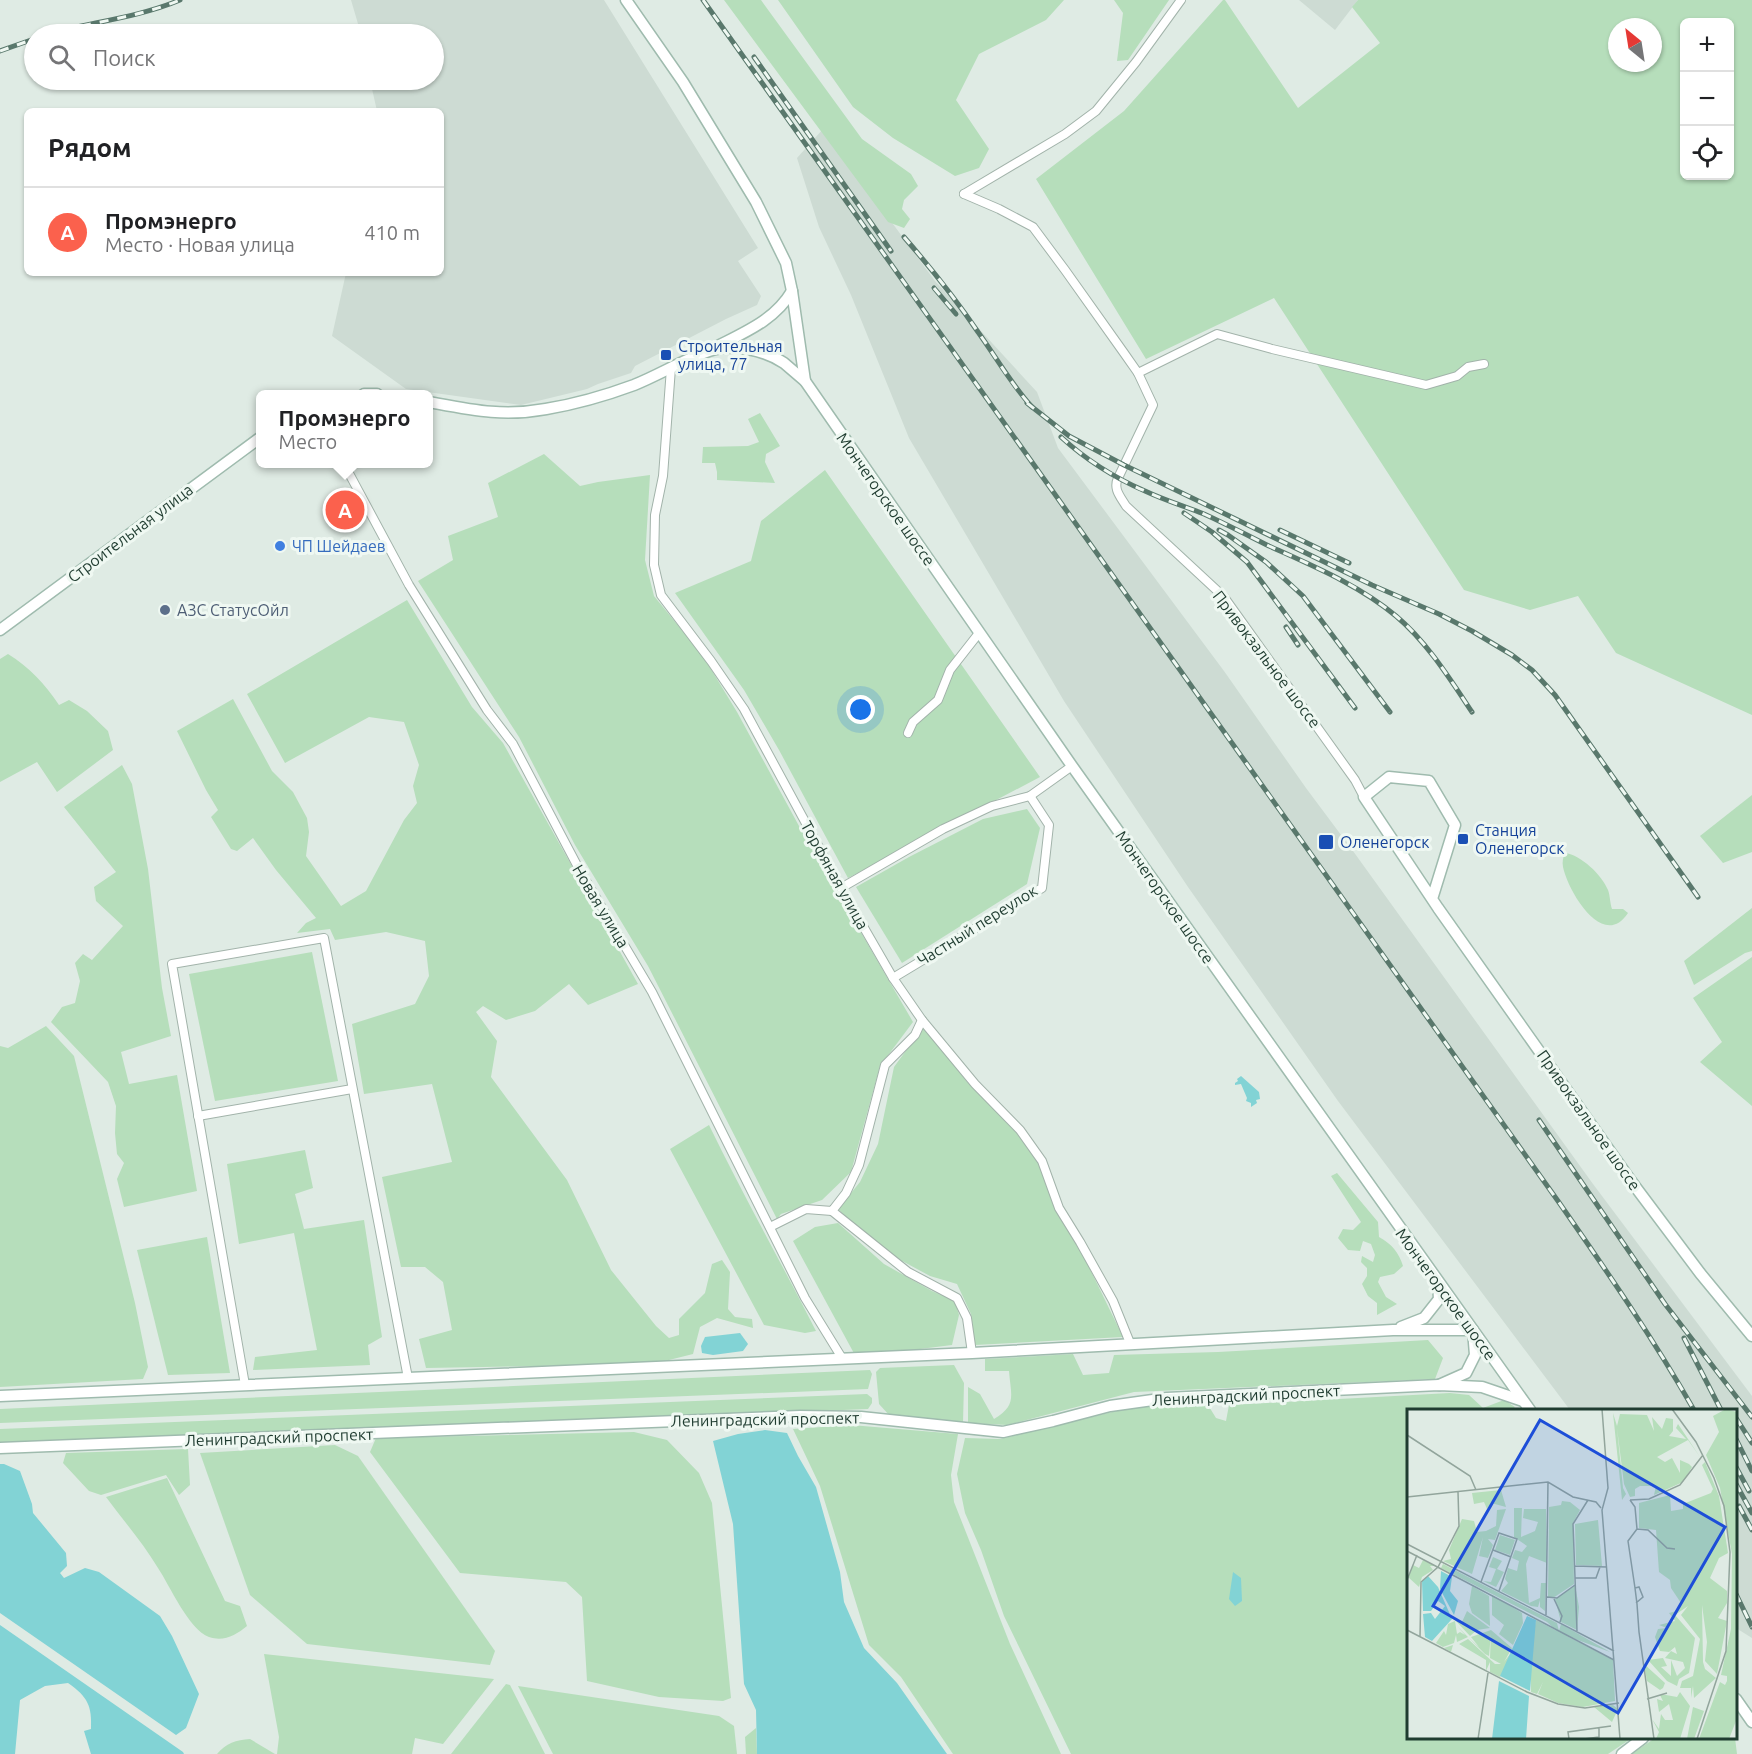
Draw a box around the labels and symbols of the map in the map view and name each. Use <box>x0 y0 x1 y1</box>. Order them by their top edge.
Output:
north arrow <box>1608 18 1662 72</box>
place label: Строительная улица, 77 <box>678 337 783 373</box>
marker: Строительная улица, 77 <box>659 348 673 362</box>
street label: Мончегорское шоссе <box>833 429 939 569</box>
street label: Строительная улица <box>64 480 196 586</box>
pin: A <box>326 488 364 532</box>
place label: ЧП Шейдаев <box>292 537 386 555</box>
marker: ЧП Шейдаев <box>273 539 287 553</box>
street label: Привокзальное шоссе <box>1210 587 1324 731</box>
place label: АЗС СтатусОйл <box>177 601 289 619</box>
marker: АЗС СтатусОйл <box>158 603 172 617</box>
your location <box>846 695 875 724</box>
street label: Торфяная улица <box>798 818 872 932</box>
place label: Станция Оленегорск <box>1475 821 1564 857</box>
street label: Мончегорское шоссе <box>1112 827 1218 967</box>
marker: Станция Оленегорск <box>1456 832 1470 846</box>
marker: Оленегорск <box>1317 833 1335 851</box>
place label: Оленегорск <box>1340 833 1429 851</box>
street label: Новая улица <box>569 861 633 951</box>
street label: Частный переулок <box>914 881 1040 969</box>
street label: Привокзальное шоссе <box>1534 1046 1644 1194</box>
street label: Мончегорское шоссе <box>1392 1225 1500 1363</box>
street label: Ленинградский проспект <box>1151 1381 1341 1409</box>
street label: Ленинградский проспект <box>671 1408 859 1430</box>
inset map <box>1407 1409 1737 1739</box>
street label: Ленинградский проспект <box>184 1425 374 1449</box>

